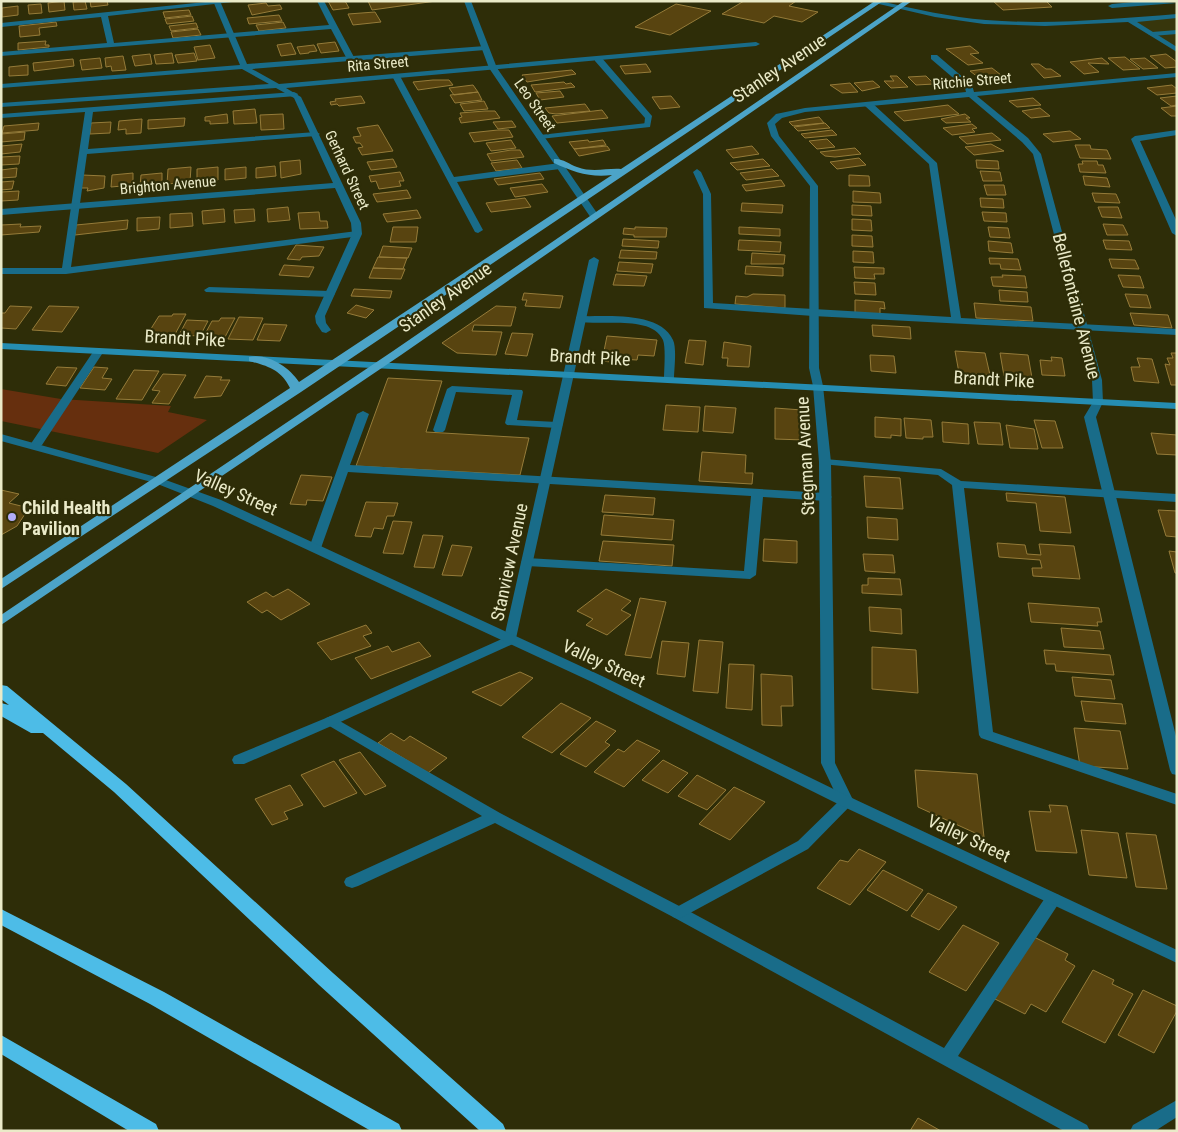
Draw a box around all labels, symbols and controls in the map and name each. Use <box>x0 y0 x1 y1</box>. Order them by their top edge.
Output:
street label: Stanley Avenue <box>728 29 830 107</box>
street label: Rita Street <box>347 52 409 76</box>
street label: Ritchie Street <box>932 69 1012 93</box>
street label: Leo Street <box>510 75 560 135</box>
street label: Gerhard Street <box>321 128 373 212</box>
street label: Brighton Avenue <box>119 172 217 198</box>
street label: Bellefontaine Avenue <box>1049 231 1105 381</box>
street label: Stanley Avenue <box>395 257 495 337</box>
street label: Brandt Pike <box>144 325 226 351</box>
street label: Brandt Pike <box>549 344 631 370</box>
street label: Brandt Pike <box>953 366 1035 392</box>
street label: Stegman Avenue <box>791 396 819 516</box>
street label: Valley Street <box>191 464 281 520</box>
place label: Child Health Pavilion <box>22 497 110 539</box>
street label: Stanview Avenue <box>486 501 532 623</box>
marker: Child Health Pavilion <box>6 511 18 523</box>
street label: Valley Street <box>559 635 649 691</box>
street label: Valley Street <box>924 810 1014 866</box>

